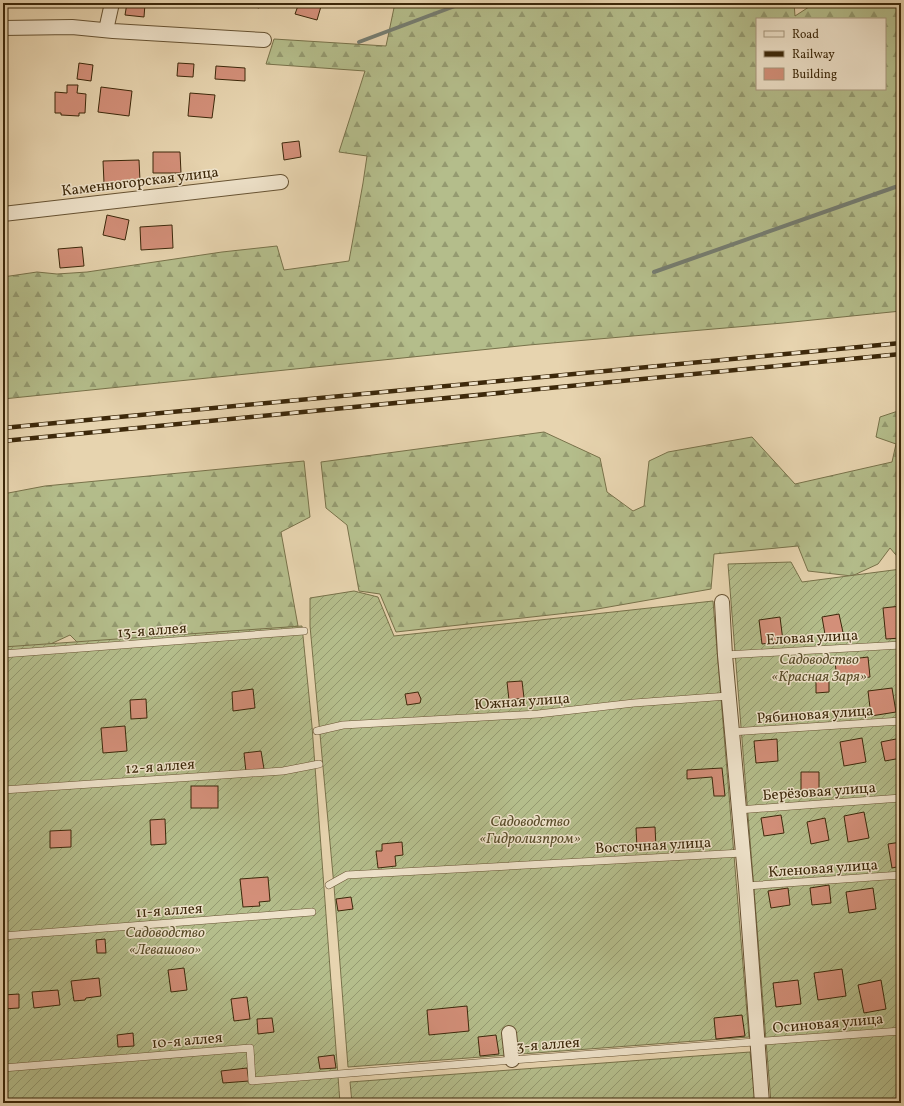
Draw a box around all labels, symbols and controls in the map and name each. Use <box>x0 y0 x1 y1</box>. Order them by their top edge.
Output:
legend <box>756 18 886 90</box>
text: Road <box>792 27 819 43</box>
text: Railway <box>792 47 835 63</box>
text: Building <box>792 67 837 83</box>
street label: Каменногорская улица <box>60 162 220 203</box>
street label: 13-я аллея <box>117 619 188 644</box>
street label: Еловая улица <box>765 626 859 651</box>
park label: Садоводство «Красная Заря» <box>772 650 867 688</box>
street label: Южная улица <box>474 689 571 716</box>
street label: Рябиновая улица <box>756 701 874 730</box>
street label: 12-я аллея <box>125 755 196 780</box>
street label: Берёзовая улица <box>762 778 877 807</box>
park label: Садоводство «Гидролизпром» <box>479 812 581 850</box>
street label: Восточная улица <box>594 833 712 860</box>
street label: Кленовая улица <box>768 855 879 884</box>
street label: 11-я аллея <box>135 899 203 924</box>
park label: Садоводство «Левашово» <box>125 923 205 961</box>
street label: Осиновая улица <box>772 1009 884 1040</box>
street label: 10-я аллея <box>151 1028 224 1055</box>
street label: 3-я аллея <box>516 1033 581 1058</box>

